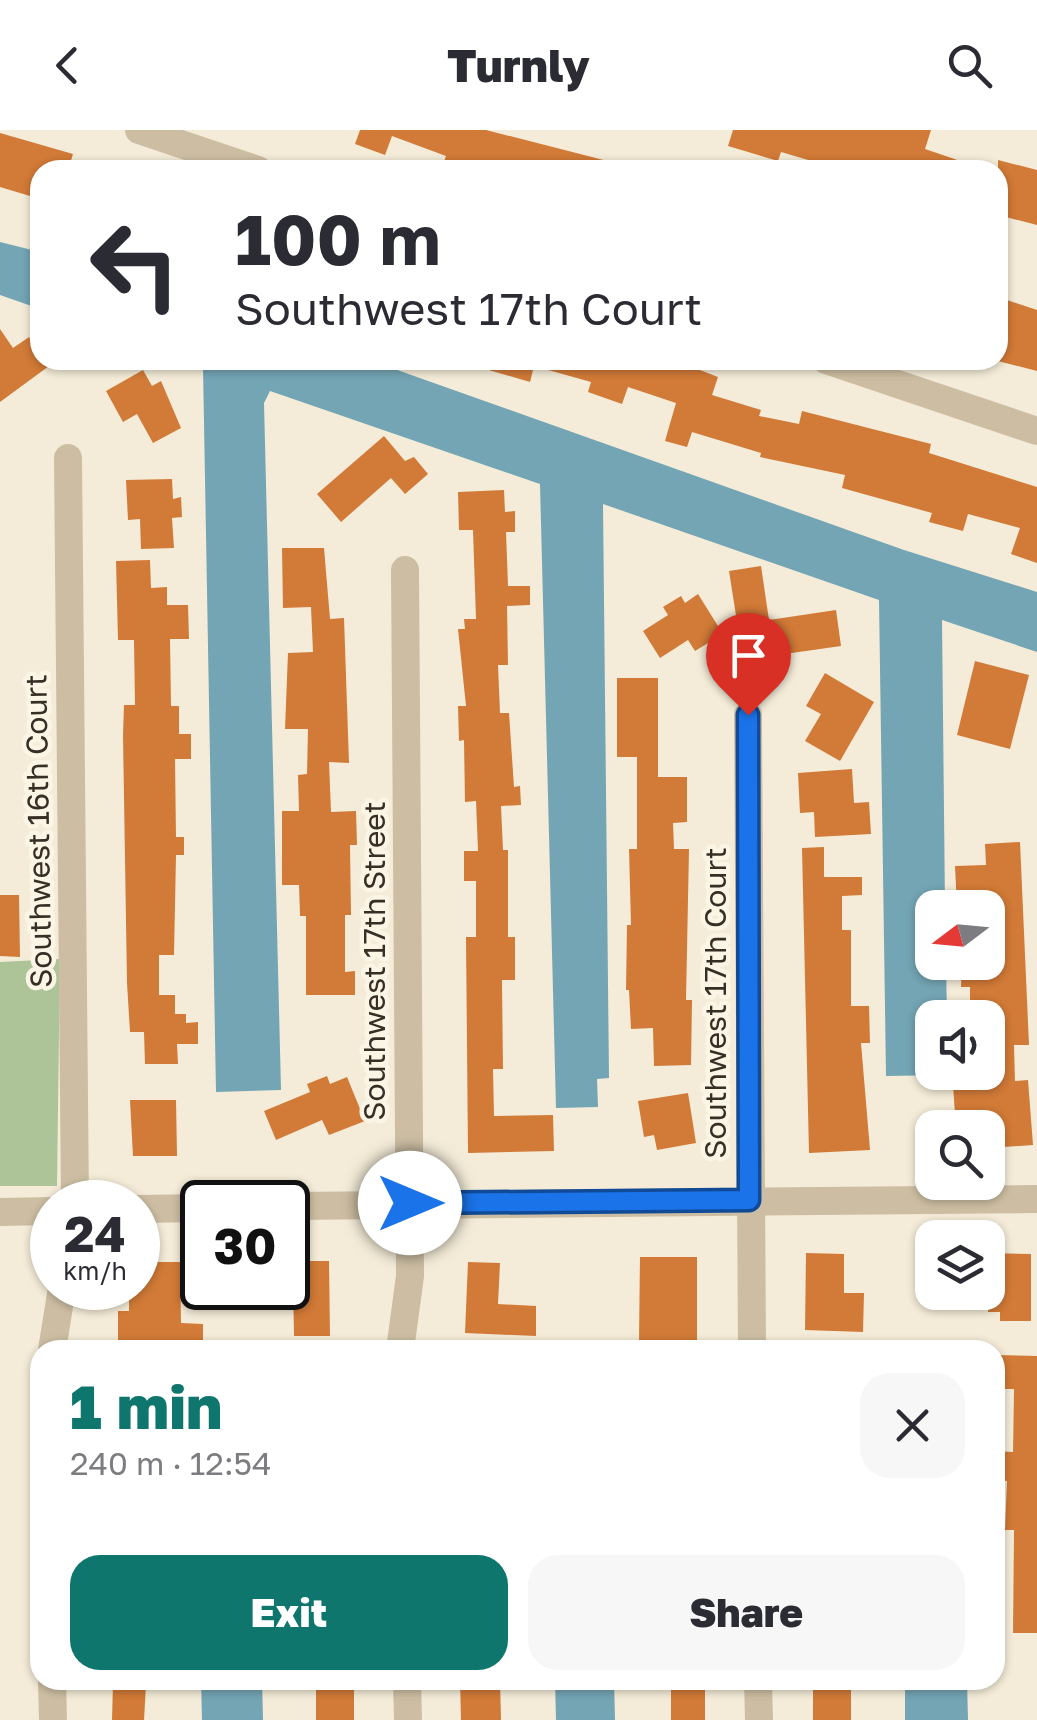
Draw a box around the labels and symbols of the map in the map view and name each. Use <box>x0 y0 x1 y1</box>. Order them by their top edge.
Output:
pin <box>706 613 791 716</box>
street label: Southwest 16th Court <box>17 674 59 988</box>
street label: Southwest 17th Street <box>356 801 392 1121</box>
street label: Southwest 17th Court <box>697 847 733 1159</box>
north arrow <box>915 890 1005 980</box>
position arrow <box>358 1151 462 1255</box>
speed limit sign: 30 <box>180 1180 310 1310</box>

